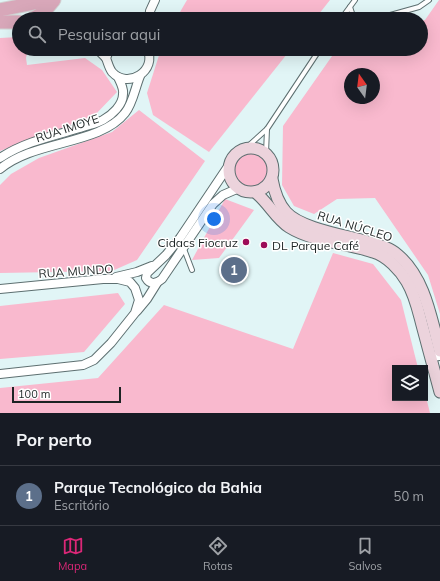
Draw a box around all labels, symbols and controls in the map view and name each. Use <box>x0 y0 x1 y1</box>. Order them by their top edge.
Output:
search box <box>12 12 428 56</box>
icon: search <box>26 23 48 45</box>
text: Pesquisar aqui <box>58 25 160 44</box>
north arrow <box>344 68 380 104</box>
street label: RUA IMOYE <box>33 111 101 145</box>
street label: RUA NÚCLEO <box>316 207 394 245</box>
your location <box>204 209 224 229</box>
place label: Cidacs Fiocruz <box>158 235 238 250</box>
marker: Cidacs Fiocruz <box>241 237 251 247</box>
place label: DL Parque Café <box>272 238 359 253</box>
marker: DL Parque Café <box>259 240 269 250</box>
pin: 1 <box>221 255 247 285</box>
street label: RUA MUNDO <box>38 261 114 281</box>
map controls <box>392 365 428 401</box>
button: layers <box>392 365 428 401</box>
scale bar <box>12 385 121 404</box>
text: 100 m <box>18 387 50 401</box>
text: Por perto <box>16 429 92 450</box>
text: Parque Tecnológico da Bahia <box>54 478 262 497</box>
text: 1 <box>25 488 33 504</box>
text: 50 m <box>394 488 424 504</box>
text: Escritório <box>54 497 109 513</box>
tab: Mapa <box>58 535 87 573</box>
tab: Rotas <box>203 535 233 573</box>
tab: Salvos <box>348 535 382 573</box>

